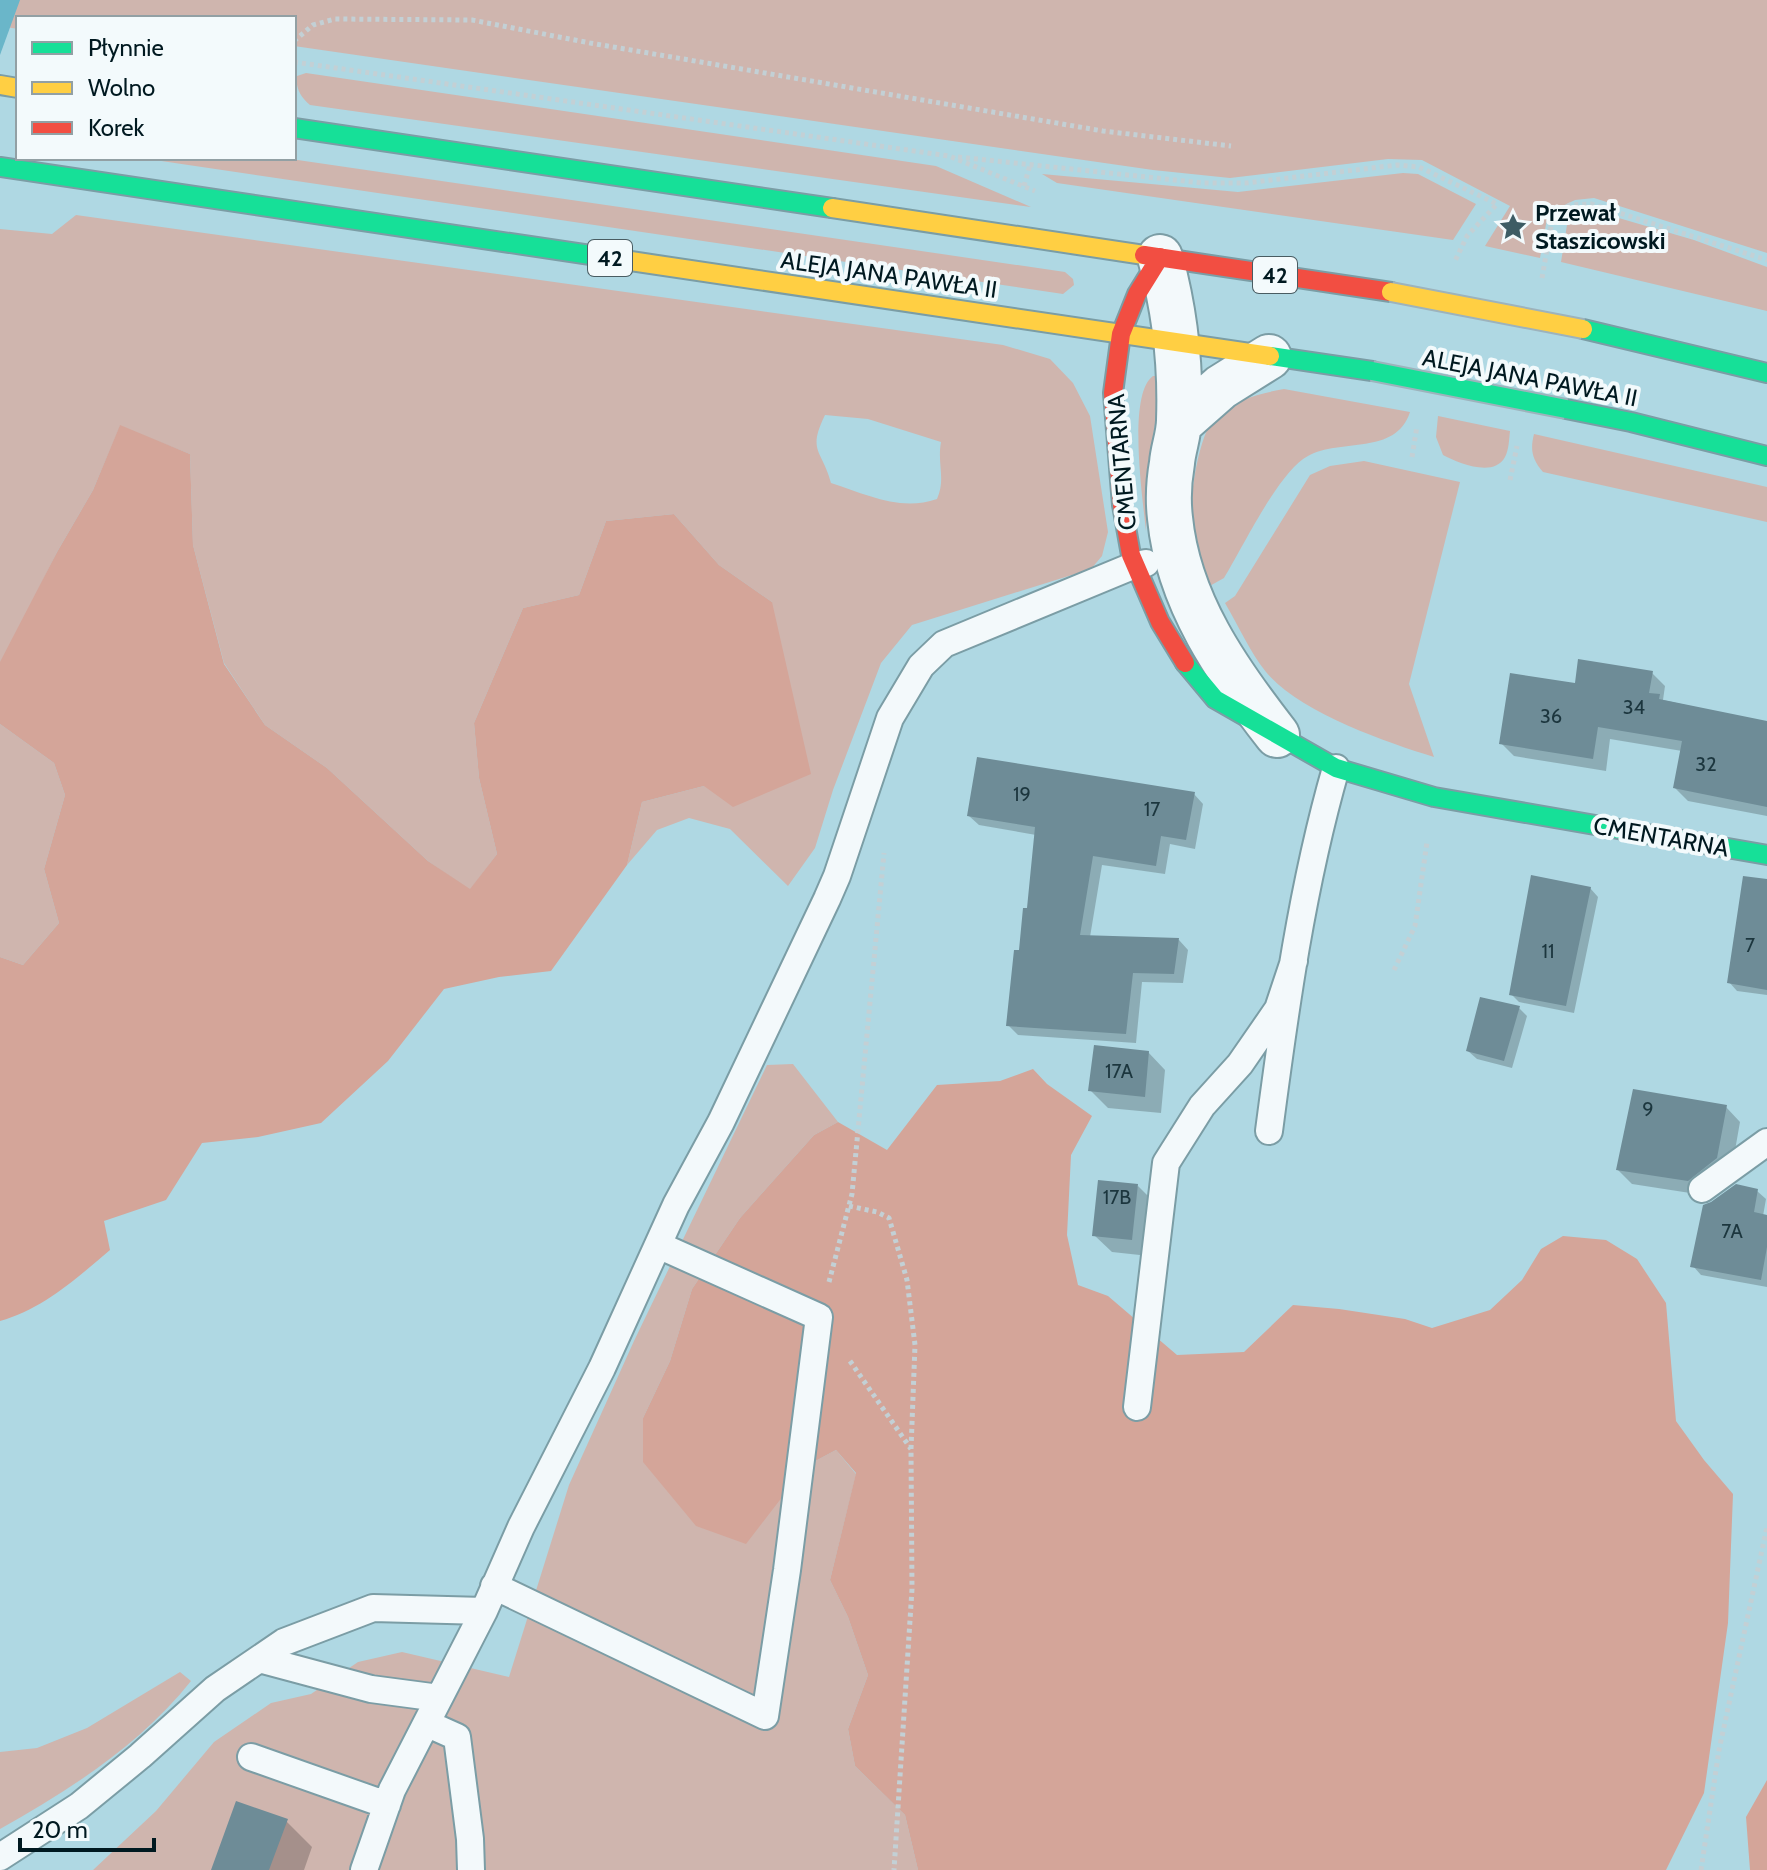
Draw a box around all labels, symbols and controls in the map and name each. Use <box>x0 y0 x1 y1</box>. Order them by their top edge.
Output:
legend <box>16 16 296 160</box>
text: Płynnie <box>88 33 164 62</box>
text: Wolno <box>88 73 155 102</box>
text: Korek <box>88 113 145 142</box>
place label: Przewał Staszicowski <box>1535 198 1665 255</box>
place icon: Przewał Staszicowski <box>1498 212 1528 242</box>
road number: 42 <box>588 240 632 276</box>
street label: ALEJA JANA PAWŁA II <box>779 245 999 304</box>
road number: 42 <box>1253 257 1297 293</box>
street label: ALEJA JANA PAWŁA II <box>1420 342 1640 413</box>
street label: CMENTARNA <box>1101 392 1142 531</box>
house number: 34 <box>1623 695 1646 719</box>
house number: 36 <box>1540 704 1562 728</box>
house number: 32 <box>1695 752 1717 776</box>
house number: 19 <box>1013 782 1031 806</box>
house number: 17 <box>1144 797 1160 821</box>
street label: CMENTARNA <box>1591 810 1731 863</box>
house number: 7 <box>1745 933 1755 957</box>
house number: 11 <box>1541 939 1555 963</box>
house number: 17A <box>1105 1059 1134 1083</box>
house number: 9 <box>1642 1097 1654 1121</box>
house number: 17B <box>1103 1185 1131 1209</box>
house number: 7A <box>1721 1219 1743 1243</box>
scale bar <box>20 1802 154 1852</box>
text: 20 m <box>32 1815 88 1844</box>

